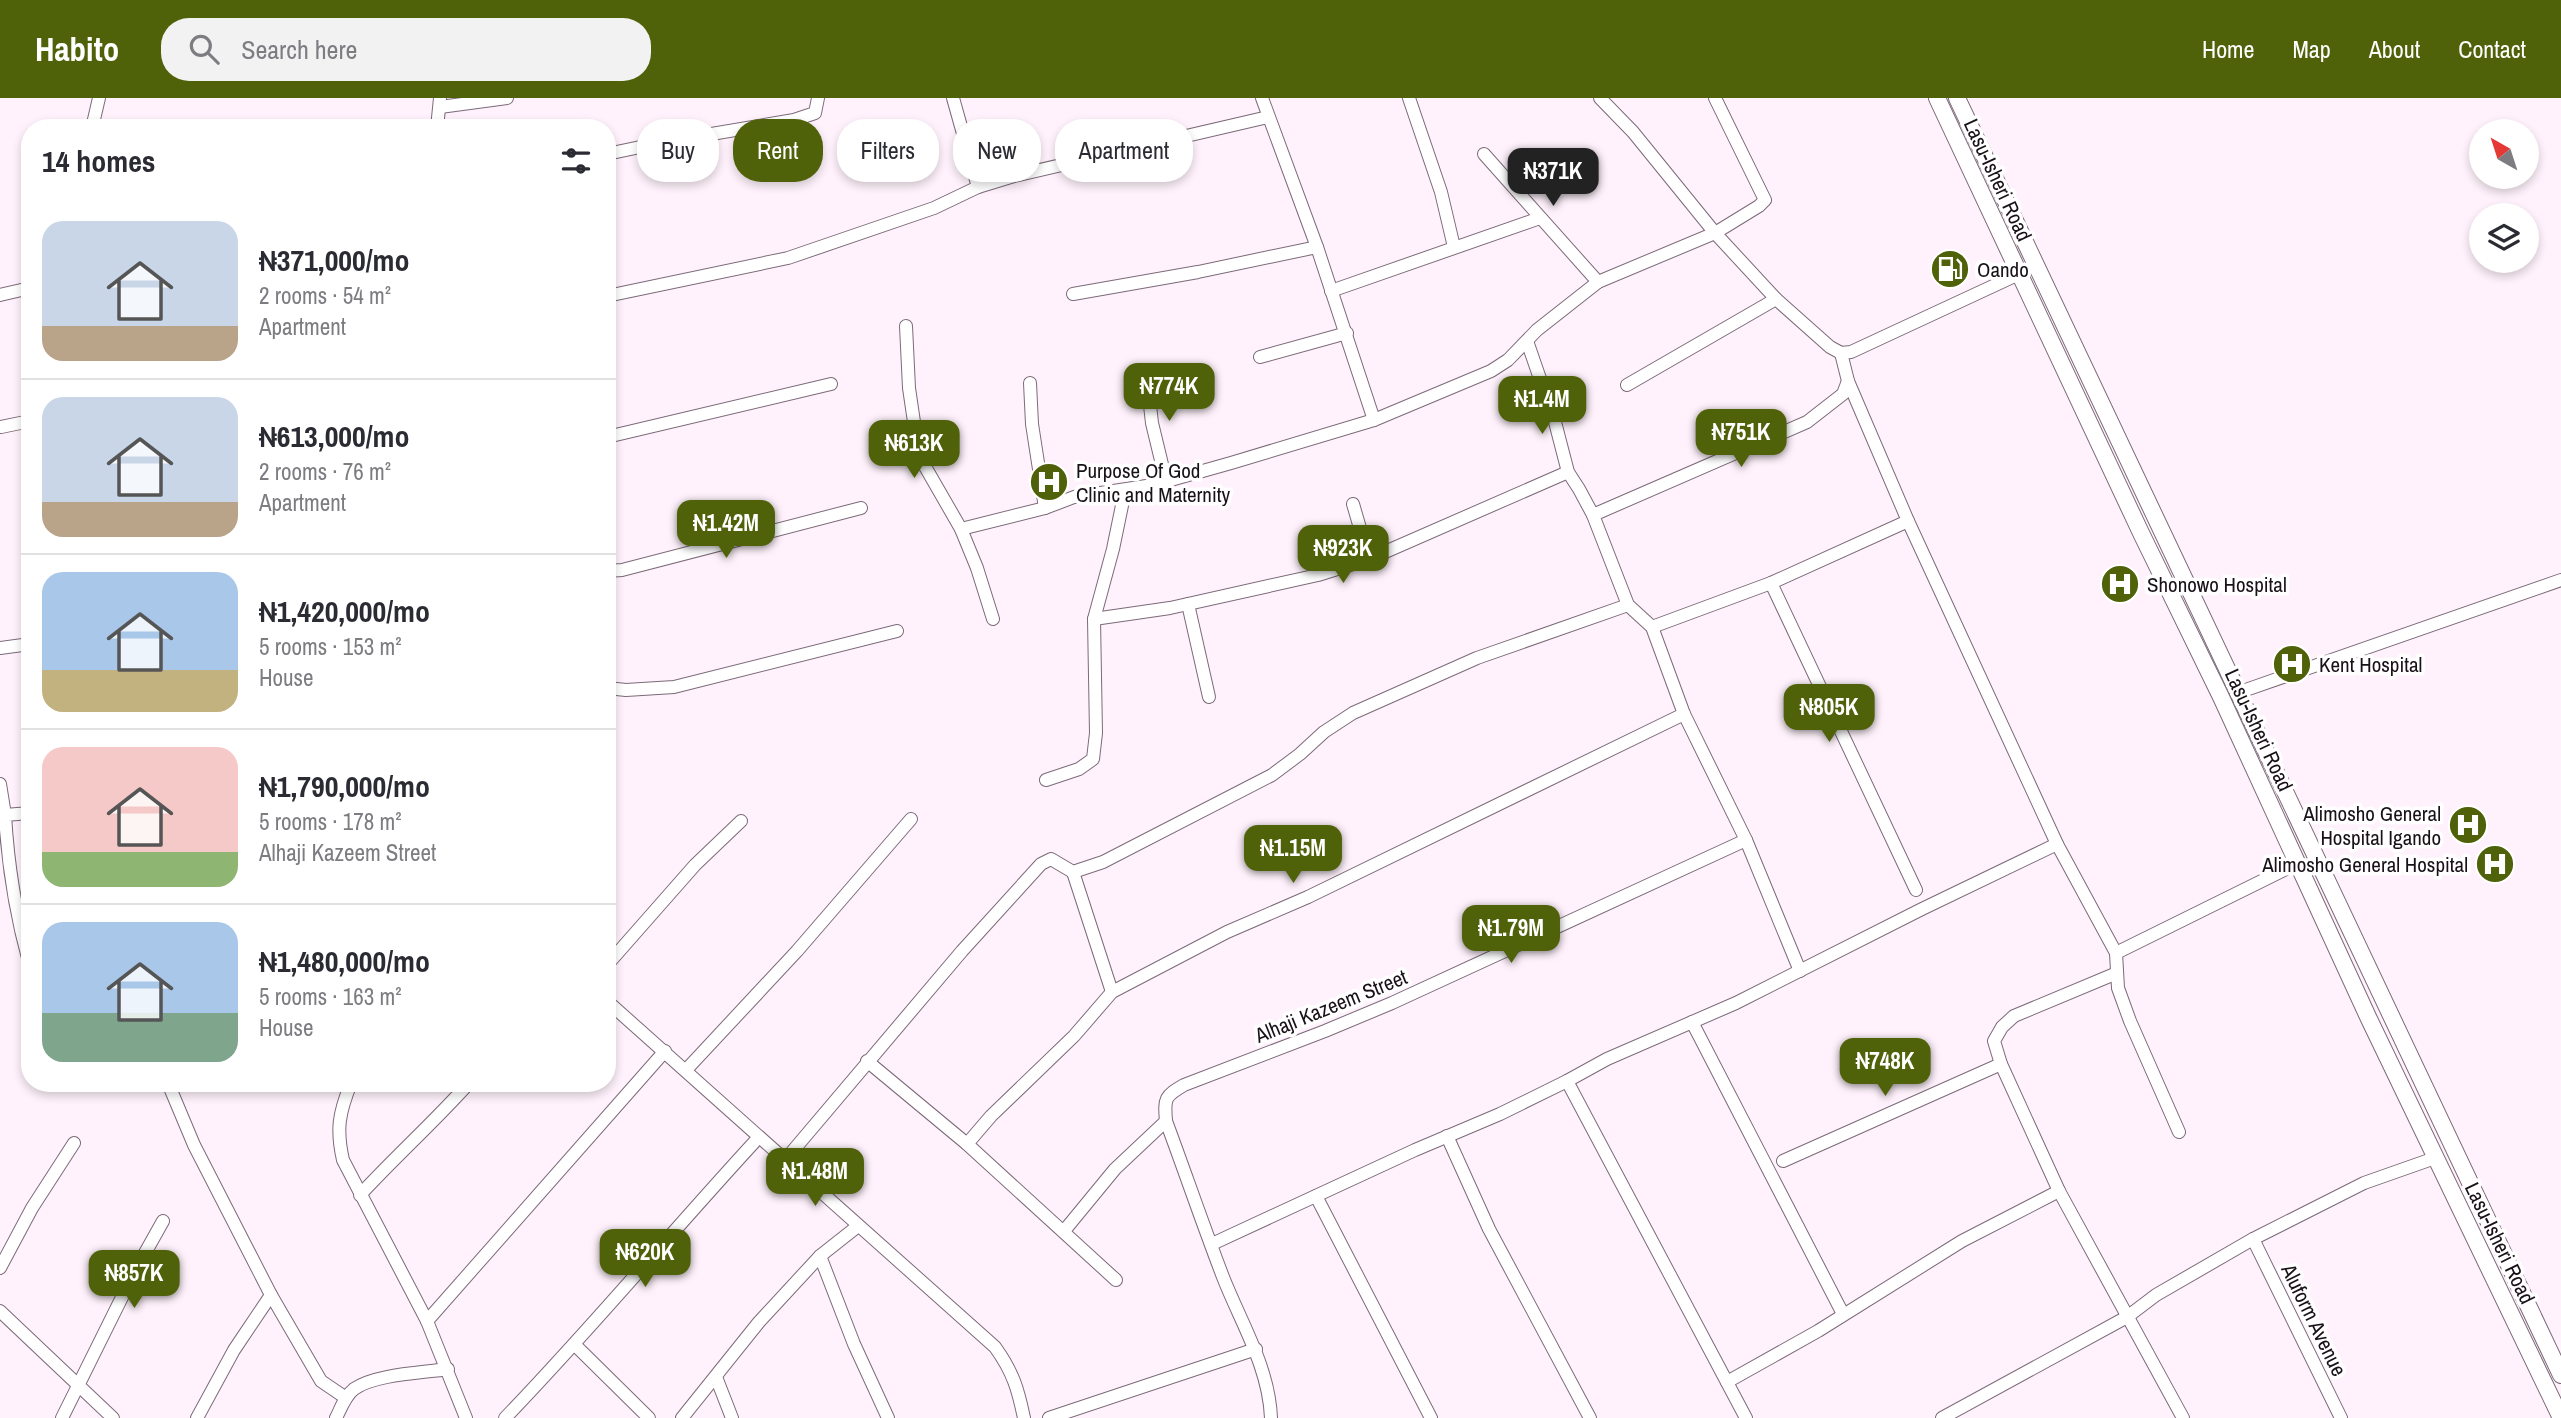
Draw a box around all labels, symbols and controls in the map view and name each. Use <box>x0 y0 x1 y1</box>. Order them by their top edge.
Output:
search box <box>161 18 651 81</box>
text: Habito <box>35 27 119 71</box>
icon: search <box>185 30 223 68</box>
text: Search here <box>241 32 357 67</box>
text: Home <box>2202 33 2254 65</box>
text: Map <box>2292 33 2331 65</box>
text: About <box>2369 33 2420 65</box>
text: Contact <box>2458 33 2526 65</box>
street label: Lasu-Isheri Road <box>1957 114 2039 246</box>
chip: Buy <box>637 119 719 182</box>
chip: Rent <box>733 119 823 182</box>
chip: Filters <box>837 119 939 182</box>
chip: New <box>953 119 1041 182</box>
chip: Apartment <box>1055 119 1193 182</box>
north arrow <box>2469 119 2539 189</box>
map controls <box>2469 119 2539 273</box>
text: 14 homes <box>42 141 156 181</box>
icon: filters <box>557 142 595 180</box>
pin: ₦371K <box>1504 148 1602 208</box>
text: ₦371K <box>1524 155 1582 186</box>
button: layers <box>2469 203 2539 273</box>
text: ₦371,000/mo <box>259 240 409 280</box>
fuel station icon: Oando <box>1929 248 1971 290</box>
icon: home <box>98 249 182 333</box>
place label: Oando <box>1977 255 2029 284</box>
text: 2 rooms · 54 m² <box>259 280 391 311</box>
text: Apartment <box>259 311 346 342</box>
pin: ₦774K <box>1120 364 1218 423</box>
text: ₦774K <box>1140 370 1198 401</box>
pin: ₦1.4M <box>1493 376 1591 436</box>
text: ₦1.4M <box>1514 383 1570 414</box>
pin: ₦751K <box>1692 410 1790 469</box>
text: ₦613,000/mo <box>259 416 409 456</box>
text: ₦751K <box>1712 416 1770 447</box>
pin: ₦613K <box>865 420 963 480</box>
icon: home <box>98 425 182 509</box>
text: ₦613K <box>885 427 943 458</box>
text: 2 rooms · 76 m² <box>259 456 391 487</box>
place label: Purpose Of God Clinic and Maternity <box>1076 456 1230 509</box>
hospital icon: Purpose Of God Clinic and Maternity <box>1028 461 1070 503</box>
text: Apartment <box>259 487 346 518</box>
pin: ₦1.42M <box>669 500 783 560</box>
text: ₦1.42M <box>693 507 759 538</box>
pin: ₦923K <box>1294 526 1392 585</box>
text: ₦923K <box>1314 532 1372 563</box>
hospital icon: Shonowo Hospital <box>2099 563 2141 605</box>
place label: Shonowo Hospital <box>2147 570 2287 599</box>
text: ₦1,420,000/mo <box>259 591 430 631</box>
icon: home <box>98 600 182 684</box>
text: 5 rooms · 153 m² <box>259 631 402 662</box>
hospital icon: Kent Hospital <box>2271 643 2313 685</box>
place label: Kent Hospital <box>2319 650 2422 679</box>
text: House <box>259 662 314 693</box>
street label: Lasu-Isheri Road <box>2218 664 2300 796</box>
pin: ₦805K <box>1780 684 1878 744</box>
text: ₦805K <box>1800 691 1858 722</box>
text: ₦1,790,000/mo <box>259 766 430 806</box>
icon: home <box>98 775 182 859</box>
place label: Alimosho General Hospital Igando <box>2302 799 2441 852</box>
hospital icon: Alimosho General Hospital Igando <box>2447 804 2489 846</box>
text: 5 rooms · 178 m² <box>259 806 402 837</box>
pin: ₦1.15M <box>1236 826 1350 885</box>
text: ₦1.15M <box>1260 832 1326 863</box>
text: Alhaji Kazeem Street <box>259 837 436 868</box>
hospital icon: Alimosho General Hospital <box>2474 843 2516 885</box>
place label: Alimosho General Hospital <box>2261 850 2468 879</box>
pin: ₦1.79M <box>1454 906 1568 965</box>
text: ₦1.79M <box>1478 912 1544 943</box>
text: ₦1,480,000/mo <box>259 941 430 981</box>
icon: home <box>98 950 182 1034</box>
street label: Alhaji Kazeem Street <box>1250 962 1412 1050</box>
text: 5 rooms · 163 m² <box>259 981 402 1012</box>
text: House <box>259 1012 314 1043</box>
pin: ₦748K <box>1836 1038 1934 1098</box>
text: ₦748K <box>1856 1045 1914 1076</box>
pin: ₦1.48M <box>758 1148 872 1208</box>
text: ₦1.48M <box>782 1155 848 1186</box>
street label: Lasu-Isheri Road <box>2458 1177 2542 1309</box>
pin: ₦620K <box>596 1230 694 1289</box>
text: ₦620K <box>616 1236 674 1267</box>
pin: ₦857K <box>85 1250 183 1310</box>
text: ₦857K <box>105 1257 163 1288</box>
street label: Aluform Avenue <box>2274 1258 2354 1381</box>

